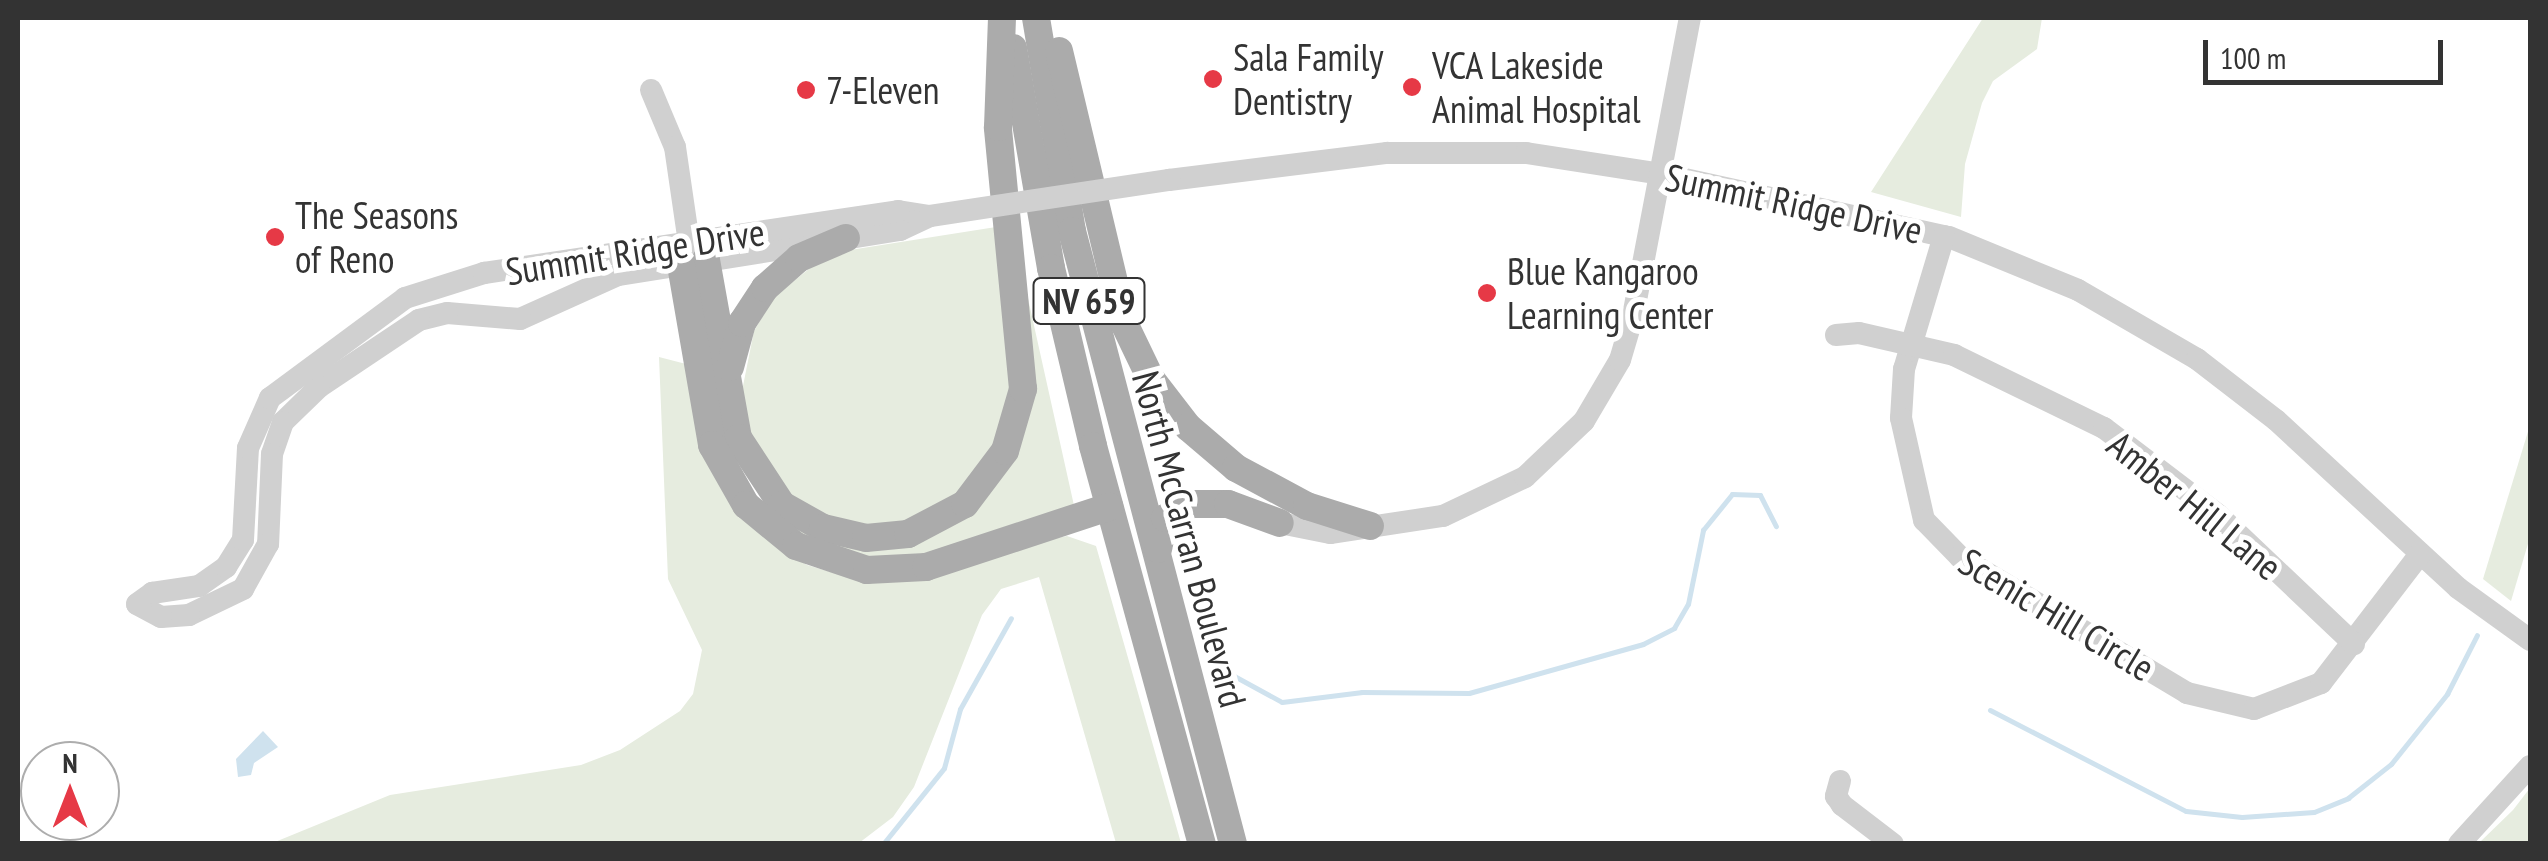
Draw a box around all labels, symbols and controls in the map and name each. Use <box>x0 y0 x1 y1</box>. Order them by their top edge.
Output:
scale bar <box>2208 20 2448 82</box>
place label: Sala Family Dentistry <box>1233 34 1384 123</box>
text: 100 m <box>2220 38 2286 77</box>
place label: VCA Lakeside Animal Hospital <box>1432 42 1641 132</box>
place label: 7-Eleven <box>826 67 940 113</box>
marker: Sala Family Dentistry <box>1202 68 1224 90</box>
marker: VCA Lakeside Animal Hospital <box>1401 76 1423 98</box>
marker: 7-Eleven <box>795 79 817 101</box>
street label: Summit Ridge Drive <box>1662 154 1926 252</box>
place label: The Seasons of Reno <box>295 192 458 282</box>
street label: Summit Ridge Drive <box>502 208 768 294</box>
marker: The Seasons of Reno <box>264 226 286 248</box>
place label: Blue Kangaroo Learning Center <box>1507 248 1713 338</box>
road number: NV 659 <box>1032 271 1146 331</box>
marker: Blue Kangaroo Learning Center <box>1476 282 1498 304</box>
street label: North McCarran Boulevard <box>1123 366 1257 712</box>
street label: Amber Hill Lane <box>2099 421 2291 589</box>
street label: Scenic Hill Circle <box>1951 538 2163 690</box>
north arrow <box>20 741 120 841</box>
text: N <box>62 744 78 781</box>

